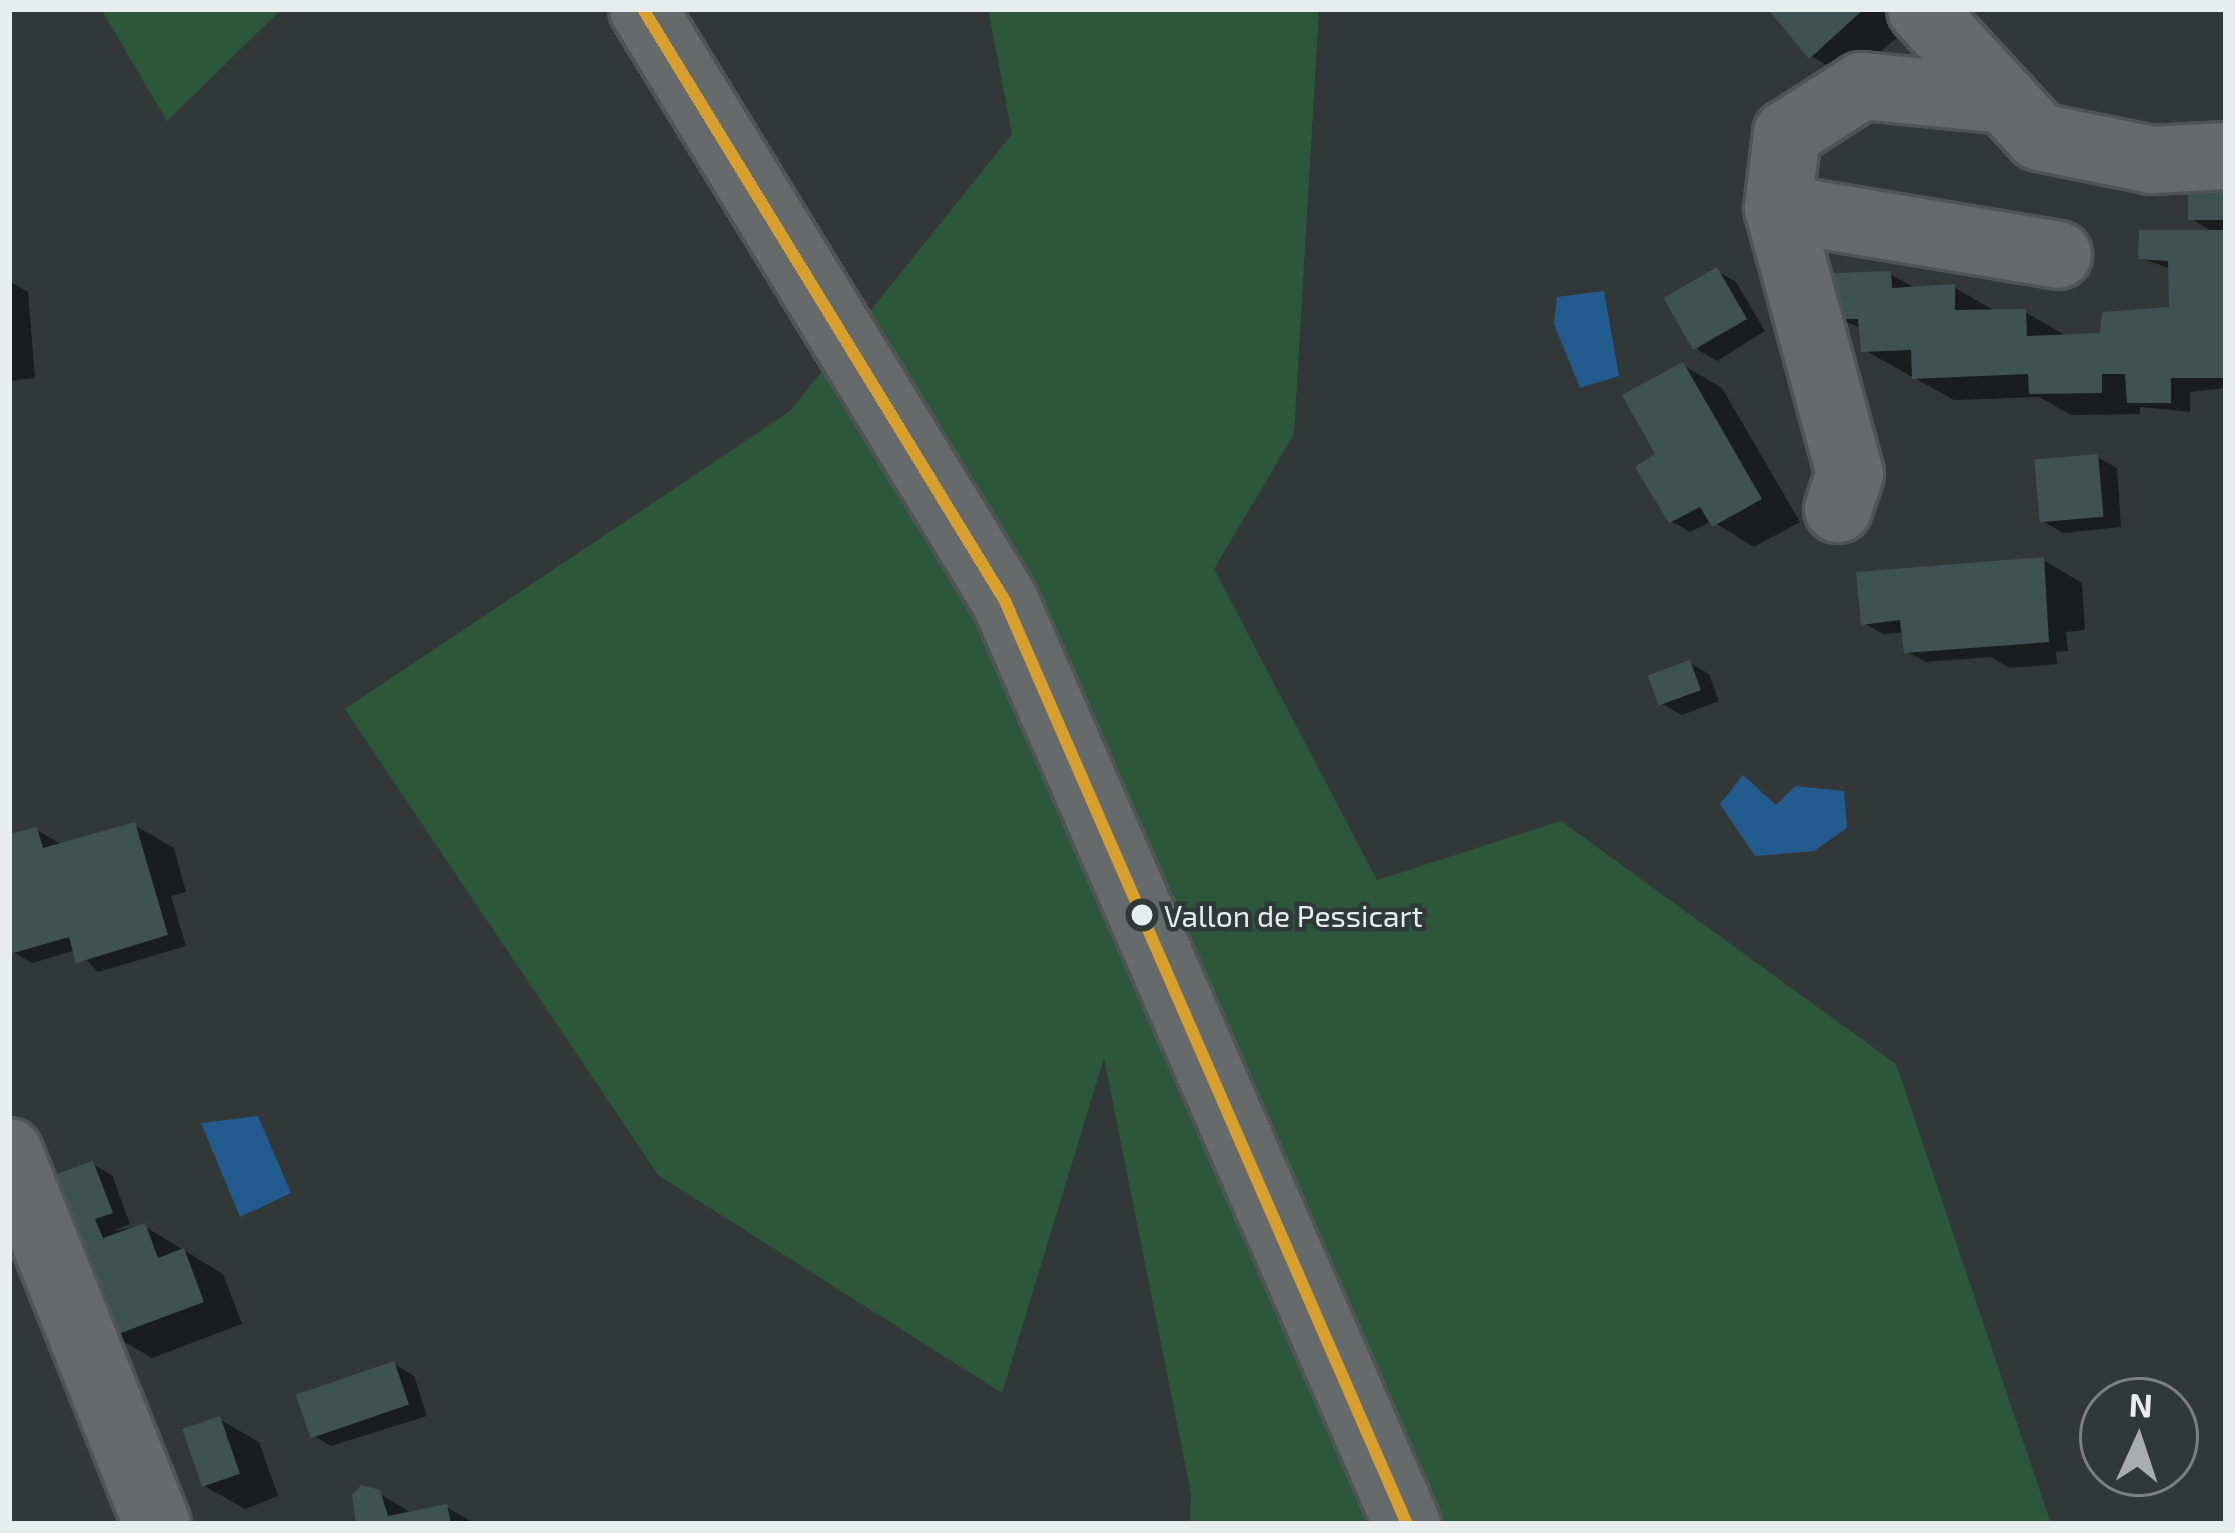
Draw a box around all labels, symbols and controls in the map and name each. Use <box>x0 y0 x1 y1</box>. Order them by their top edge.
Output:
place label: Vallon de Pessicart <box>1164 897 1423 933</box>
marker: Vallon de Pessicart <box>1131 904 1153 926</box>
north arrow <box>2079 1377 2199 1497</box>
text: N <box>2128 1383 2154 1425</box>

